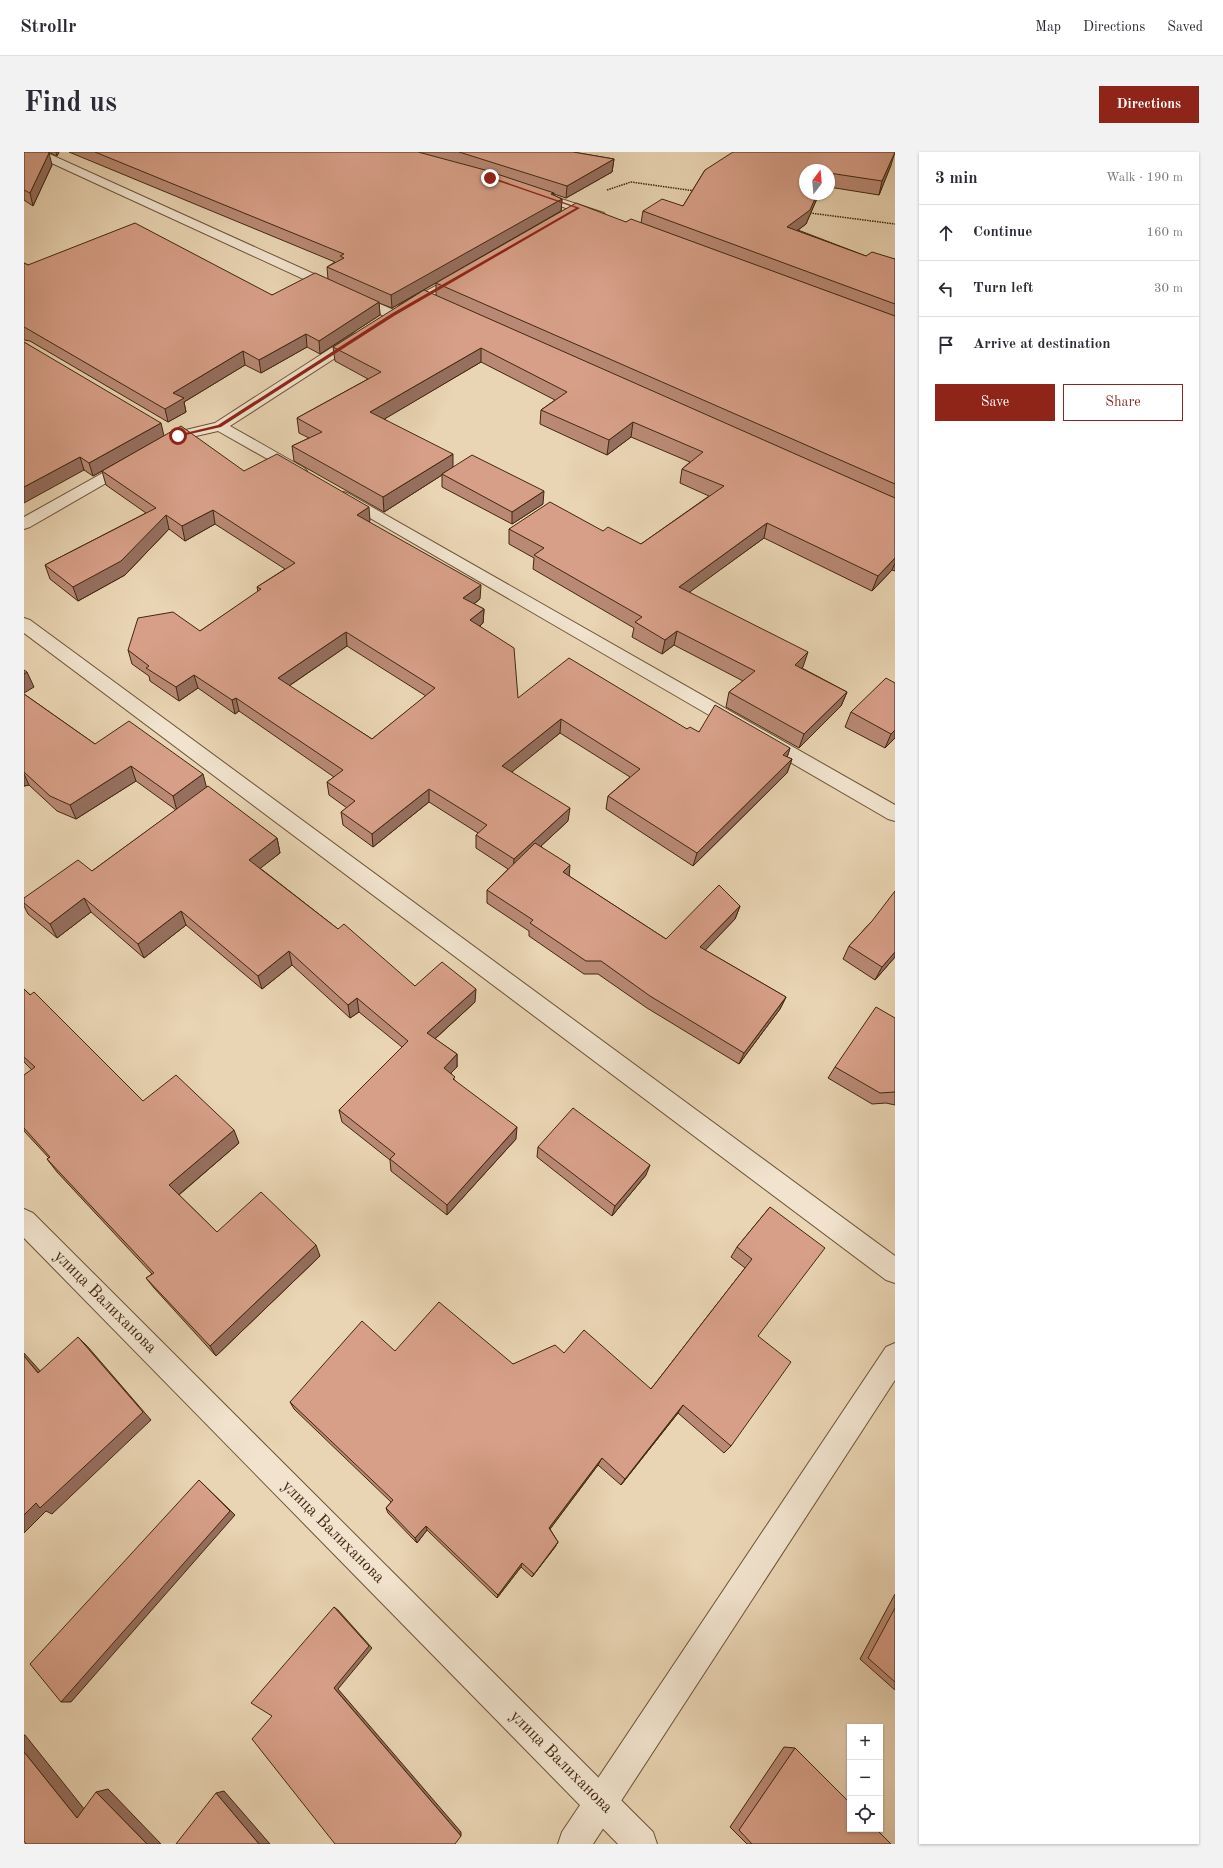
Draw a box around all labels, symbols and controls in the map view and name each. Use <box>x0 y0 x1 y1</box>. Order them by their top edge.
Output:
text: Strollr <box>20 18 76 37</box>
text: Map <box>1035 20 1061 34</box>
text: Directions <box>1083 20 1145 34</box>
text: Saved <box>1167 20 1203 34</box>
button: Directions <box>1099 86 1199 123</box>
text: Find us <box>24 90 117 118</box>
north arrow <box>799 164 835 200</box>
route end <box>481 169 499 187</box>
text: 3 min <box>935 170 978 187</box>
text: Walk · 190 m <box>1106 171 1183 184</box>
icon: ahead <box>935 222 957 244</box>
text: Continue <box>973 225 1032 240</box>
text: 160 m <box>1146 226 1183 239</box>
icon: left <box>935 278 957 300</box>
text: Turn left <box>973 281 1033 296</box>
text: 30 m <box>1154 282 1183 295</box>
icon: arrive <box>935 334 957 356</box>
text: Arrive at destination <box>973 337 1111 352</box>
button: Save <box>935 384 1055 421</box>
button: Share <box>1063 384 1183 421</box>
route start <box>169 427 187 445</box>
street label: улица Валиханова <box>50 1247 160 1357</box>
street label: улица Валиханова <box>278 1477 388 1587</box>
street label: улица Валиханова <box>506 1707 616 1817</box>
map controls <box>847 1724 883 1832</box>
button: + <box>847 1724 883 1760</box>
button: − <box>847 1760 883 1796</box>
button: locate <box>847 1796 883 1832</box>

